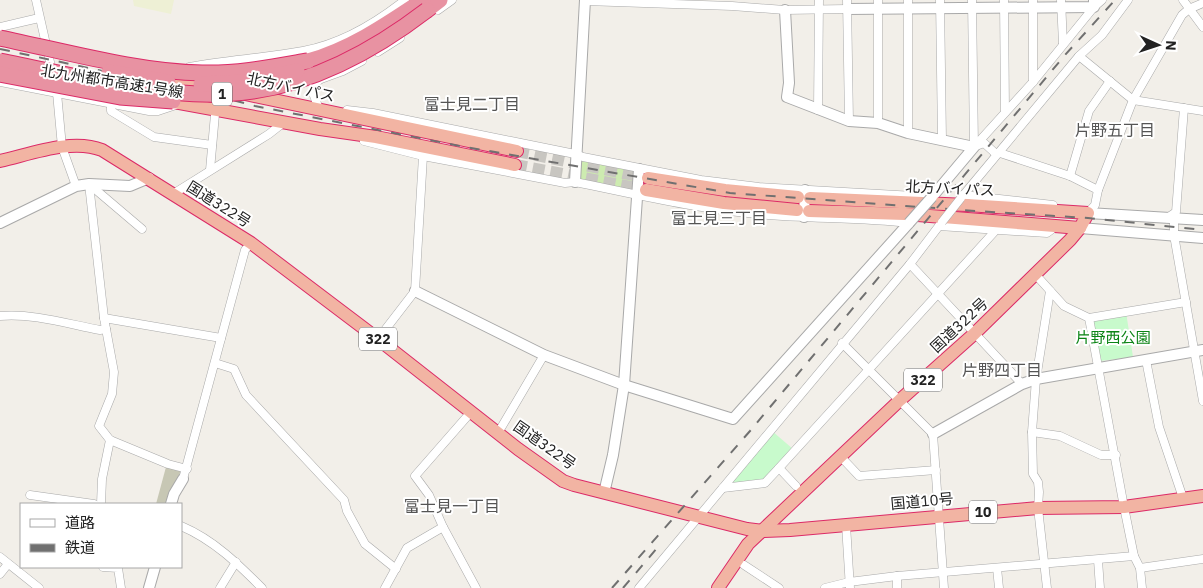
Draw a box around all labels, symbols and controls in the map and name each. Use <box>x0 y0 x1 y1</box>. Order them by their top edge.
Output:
north arrow <box>1133 20 1183 70</box>
text: N <box>1162 40 1180 51</box>
street label: 北九州都市高速1号線 <box>39 60 185 102</box>
street label: 北方バイパス <box>245 68 337 106</box>
road number: 1 <box>212 82 232 106</box>
district label: 富士見二丁目 <box>424 94 520 114</box>
district label: 片野五丁目 <box>1075 120 1155 140</box>
street label: 北方バイパス <box>905 176 995 200</box>
street label: 国道322号 <box>183 177 255 231</box>
district label: 富士見三丁目 <box>671 208 767 228</box>
street label: 国道322号 <box>926 293 992 357</box>
road number: 322 <box>359 328 397 350</box>
park label: 片野西公園 <box>1075 328 1151 347</box>
district label: 片野四丁目 <box>962 360 1042 380</box>
road number: 322 <box>904 368 942 392</box>
street label: 国道322号 <box>510 417 580 473</box>
street label: 国道10号 <box>890 489 954 513</box>
district label: 富士見一丁目 <box>404 496 500 516</box>
road number: 10 <box>969 501 997 524</box>
legend <box>20 503 182 568</box>
text: 道路 <box>65 513 95 532</box>
text: 鉄道 <box>65 538 95 557</box>

